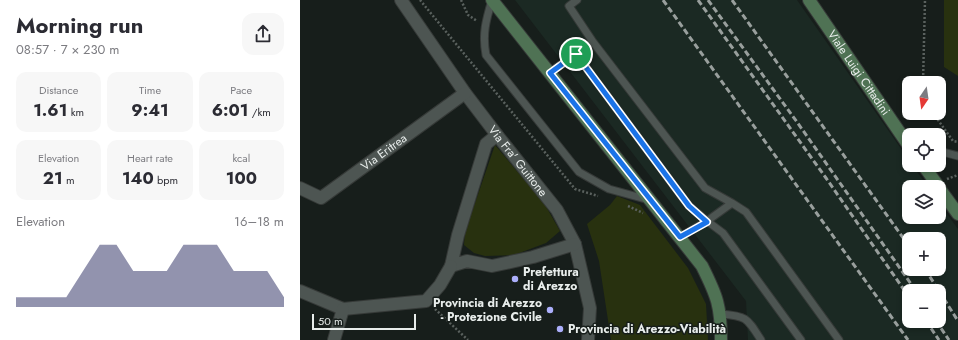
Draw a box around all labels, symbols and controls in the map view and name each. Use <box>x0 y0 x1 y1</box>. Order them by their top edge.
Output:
text: Morning run <box>16 9 143 41</box>
button: share <box>242 13 284 55</box>
street label: Viale Luigi Cittadini <box>823 26 894 119</box>
pin <box>559 37 593 71</box>
text: 08:57 · 7 × 230 m <box>16 40 119 59</box>
icon: arrive <box>565 43 587 65</box>
north arrow <box>902 76 946 120</box>
map controls <box>902 76 946 328</box>
text: Distance <box>39 82 78 98</box>
text: Time <box>139 82 161 98</box>
text: Pace <box>230 82 252 98</box>
text: 1.61 <box>33 98 67 122</box>
text: 9:41 <box>131 98 169 122</box>
text: 6:01 <box>212 98 249 122</box>
text: km <box>67 104 84 120</box>
text: /km <box>249 104 271 120</box>
street label: Via Fra' Guittone <box>484 122 552 200</box>
button: locate <box>902 128 946 172</box>
street label: Via Eritrea <box>357 129 411 175</box>
text: Elevation <box>38 150 79 166</box>
text: Heart rate <box>127 150 173 166</box>
text: kcal <box>232 150 250 166</box>
text: 21 <box>43 166 63 190</box>
text: 140 <box>122 166 154 190</box>
text: 100 <box>226 166 257 190</box>
text: m <box>63 172 75 188</box>
text: bpm <box>154 172 178 188</box>
button: layers <box>902 180 946 224</box>
text: Elevation <box>16 212 65 231</box>
text: 16–18 m <box>234 212 284 231</box>
button: + <box>902 232 946 276</box>
place label: Prefettura di Arezzo <box>523 263 579 295</box>
marker: Prefettura di Arezzo <box>510 274 520 284</box>
button: − <box>902 284 946 328</box>
place label: Provincia di Arezzo - Protezione Civile <box>433 294 542 326</box>
marker: Provincia di Arezzo - Protezione Civile <box>545 305 555 315</box>
scale bar <box>312 312 416 331</box>
text: 50 m <box>318 313 343 329</box>
place label: Provincia di Arezzo-Viabilità <box>568 320 726 338</box>
marker: Provincia di Arezzo-Viabilità <box>555 324 565 334</box>

